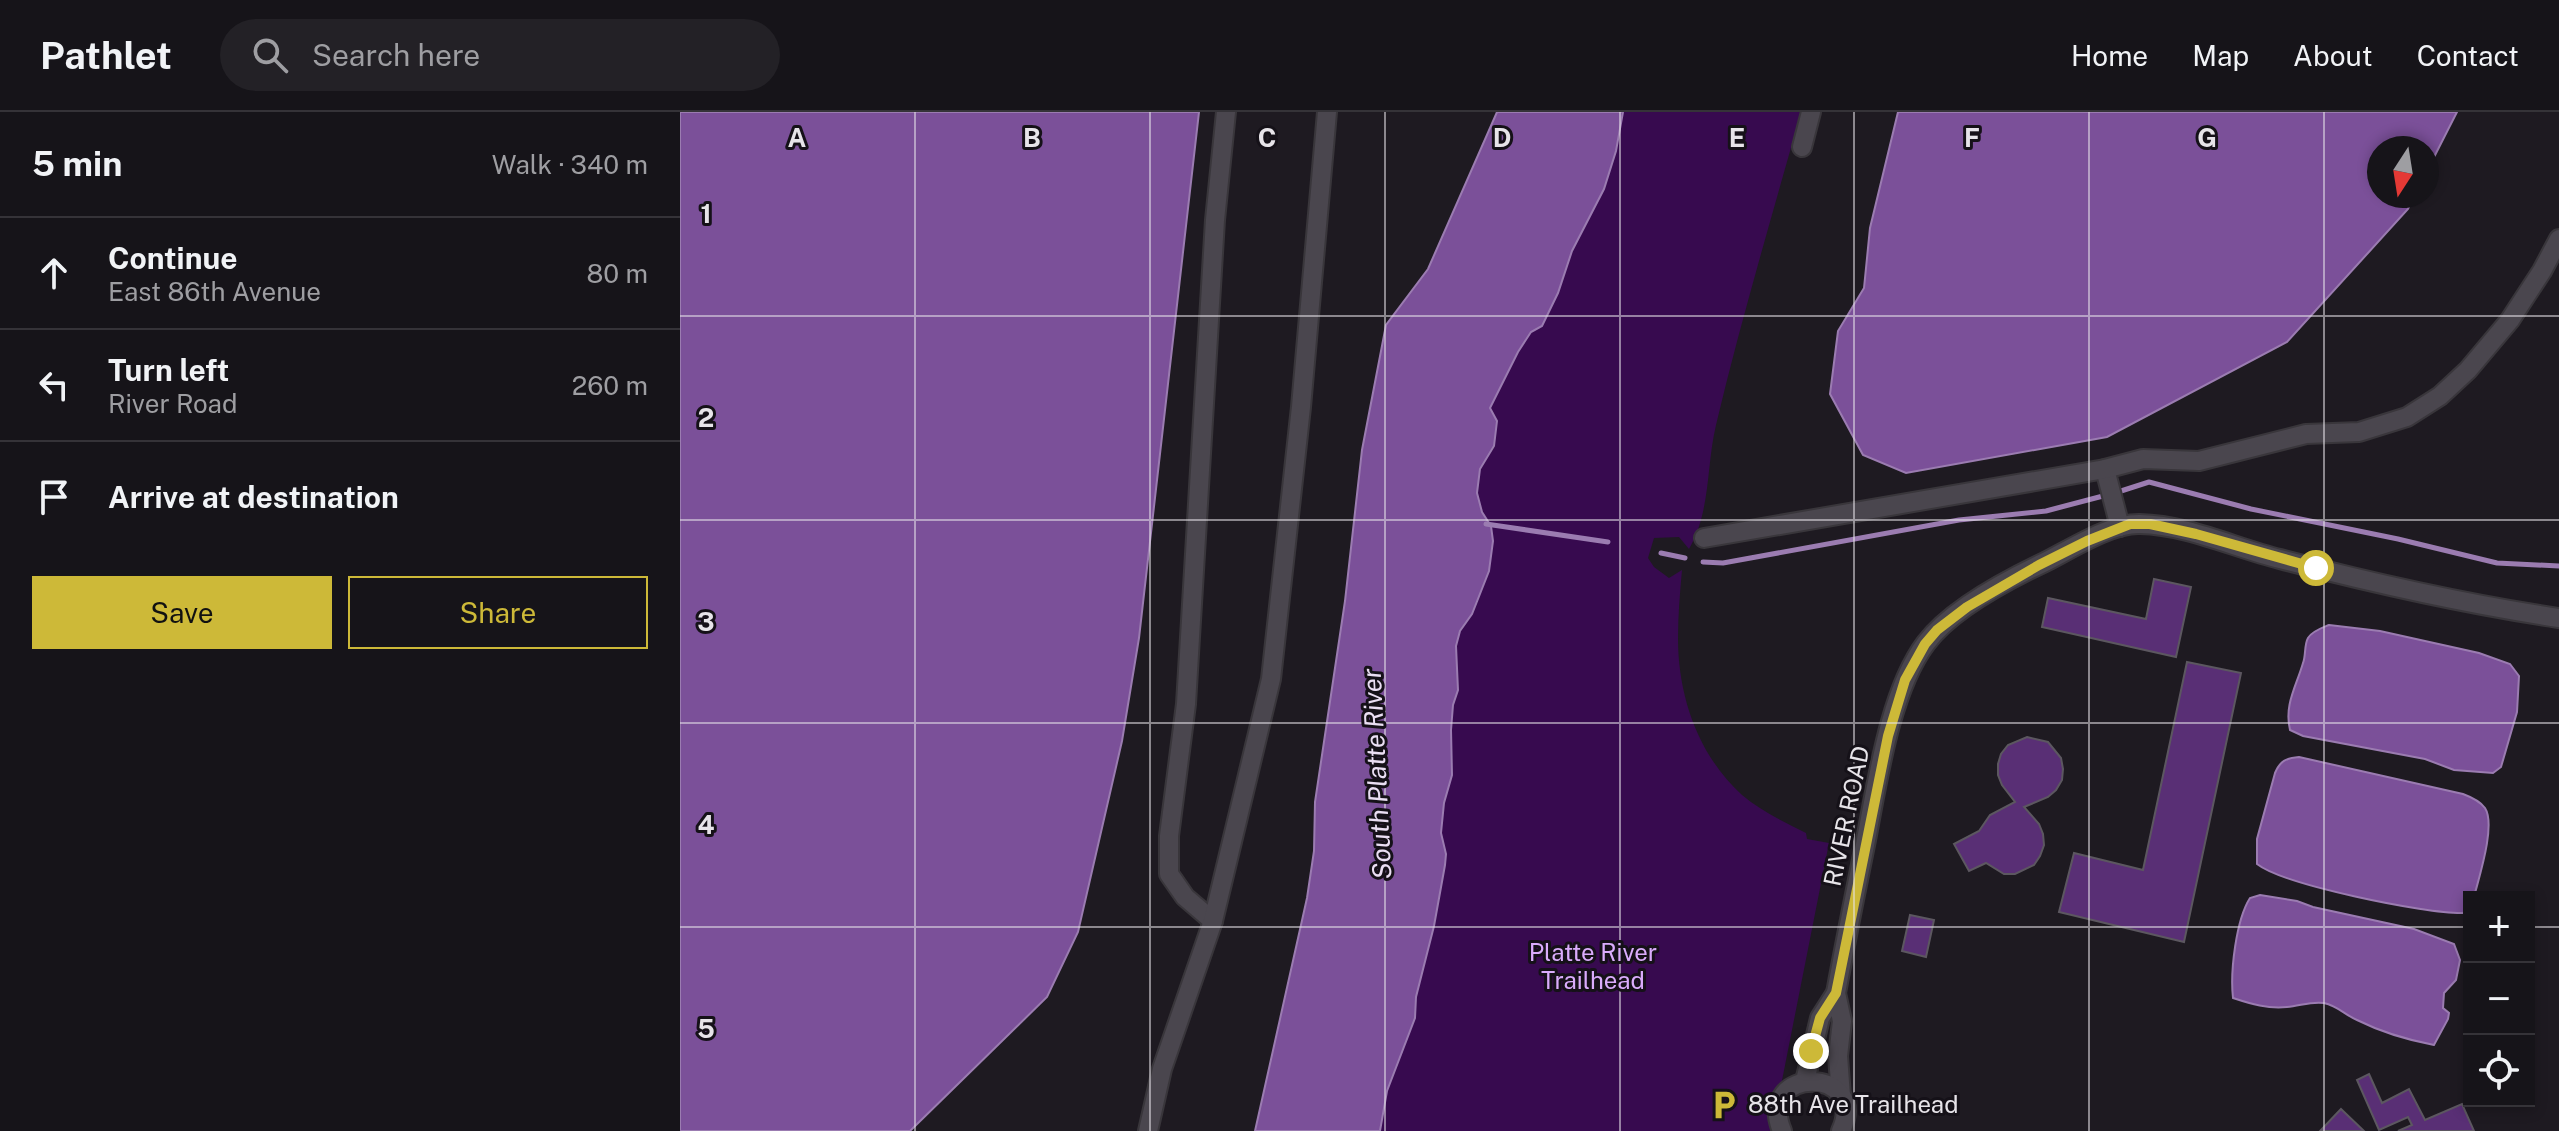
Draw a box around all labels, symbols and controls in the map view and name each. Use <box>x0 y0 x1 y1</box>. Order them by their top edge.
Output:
search box <box>220 19 780 91</box>
text: Pathlet <box>40 33 172 78</box>
icon: search <box>248 33 292 77</box>
text: Search here <box>312 37 480 73</box>
text: Home <box>2071 39 2148 72</box>
text: Map <box>2192 39 2249 72</box>
text: About <box>2293 39 2373 72</box>
text: Contact <box>2417 39 2519 72</box>
text: A <box>788 122 807 153</box>
text: B <box>1023 122 1041 153</box>
text: C <box>1258 122 1276 153</box>
text: D <box>1493 122 1511 153</box>
text: E <box>1729 122 1745 153</box>
text: F <box>1964 122 1980 153</box>
text: G <box>2197 122 2217 153</box>
north arrow <box>2367 136 2439 208</box>
text: 5 min <box>32 144 122 184</box>
text: Walk · 340 m <box>492 149 648 180</box>
text: 1 <box>700 198 712 229</box>
text: Continue <box>108 240 238 276</box>
icon: ahead <box>32 251 76 295</box>
text: 80 m <box>587 258 648 289</box>
text: East 86th Avenue <box>108 276 321 307</box>
text: Turn left <box>108 352 229 388</box>
icon: left <box>32 363 76 407</box>
text: 260 m <box>572 370 648 401</box>
text: River Road <box>108 388 238 419</box>
text: 2 <box>698 402 714 433</box>
icon: arrive <box>32 475 76 519</box>
text: Arrive at destination <box>108 479 399 515</box>
route start <box>2298 550 2334 586</box>
button: Save <box>32 576 332 649</box>
button: Share <box>348 576 648 649</box>
text: 3 <box>697 606 715 637</box>
water label: South Platte River <box>1355 668 1398 880</box>
street label: RIVER ROAD <box>1817 743 1875 889</box>
text: 4 <box>697 809 715 840</box>
map controls <box>2463 891 2535 1107</box>
button: + <box>2463 891 2535 963</box>
park label: Platte River Trailhead <box>1529 938 1657 994</box>
button: − <box>2463 963 2535 1035</box>
text: 5 <box>697 1013 715 1044</box>
route end <box>1793 1033 1829 1069</box>
button: locate <box>2463 1035 2535 1107</box>
parking icon: 88th Ave Trailhead <box>1707 1088 1741 1122</box>
place label: 88th Ave Trailhead <box>1748 1090 1958 1118</box>

